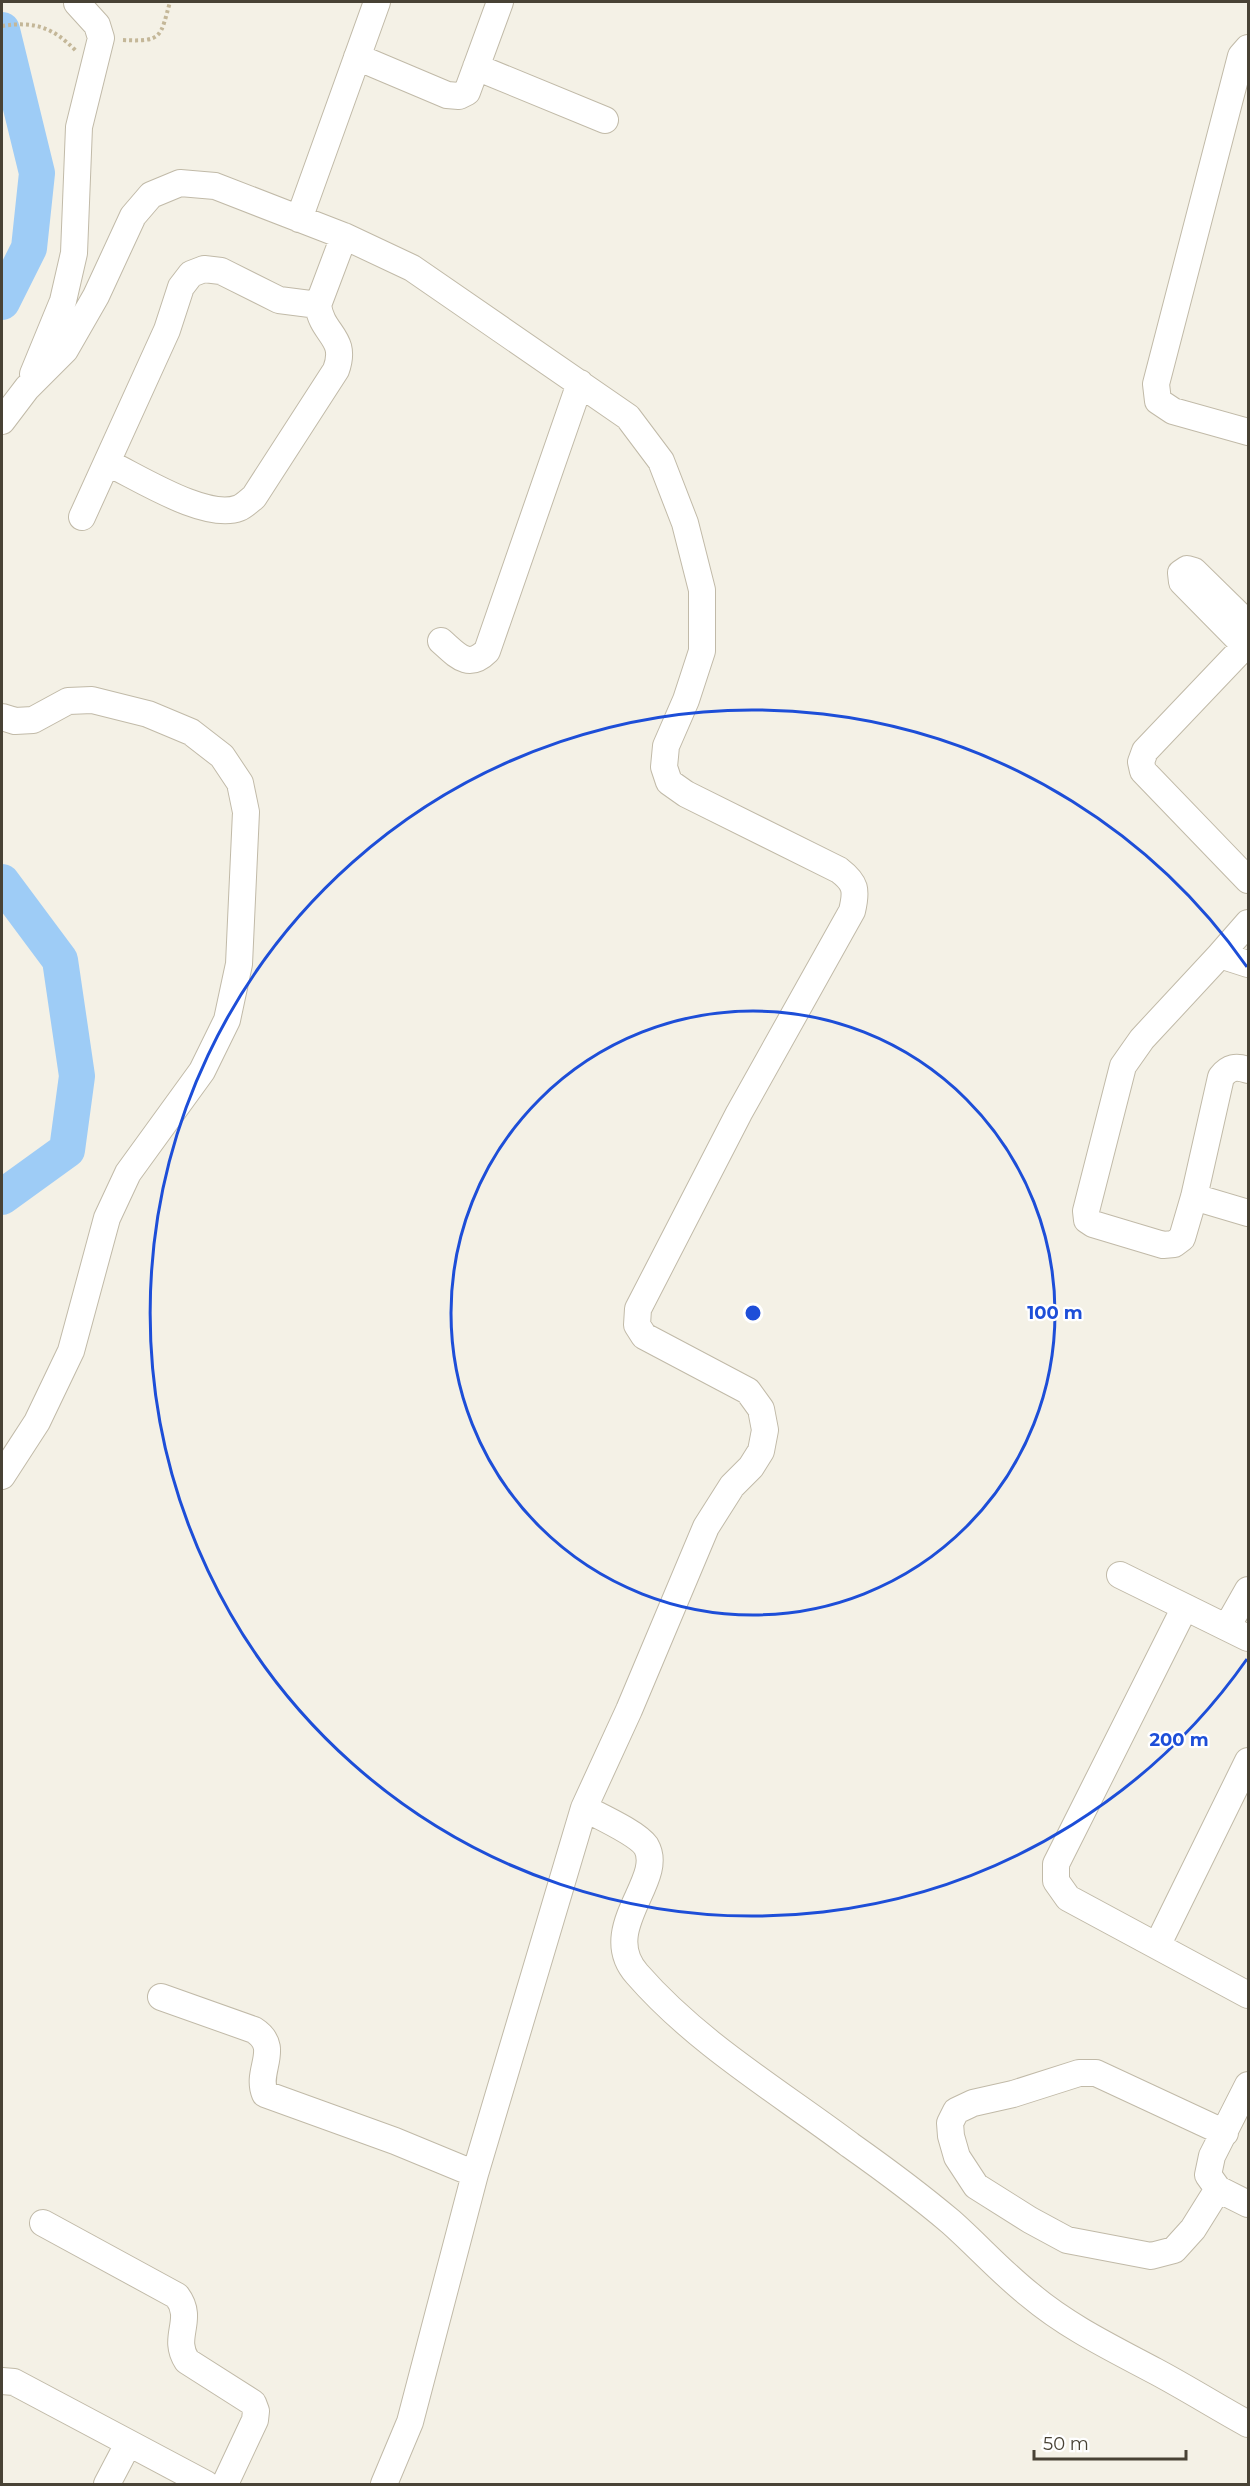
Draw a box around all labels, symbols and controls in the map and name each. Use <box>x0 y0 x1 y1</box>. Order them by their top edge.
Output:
text: 100 m <box>1027 1302 1083 1324</box>
centre of rings <box>743 1303 763 1323</box>
text: 200 m <box>1149 1729 1209 1751</box>
scale bar <box>1034 2423 1186 2461</box>
text: 50 m <box>1043 2433 1089 2455</box>

